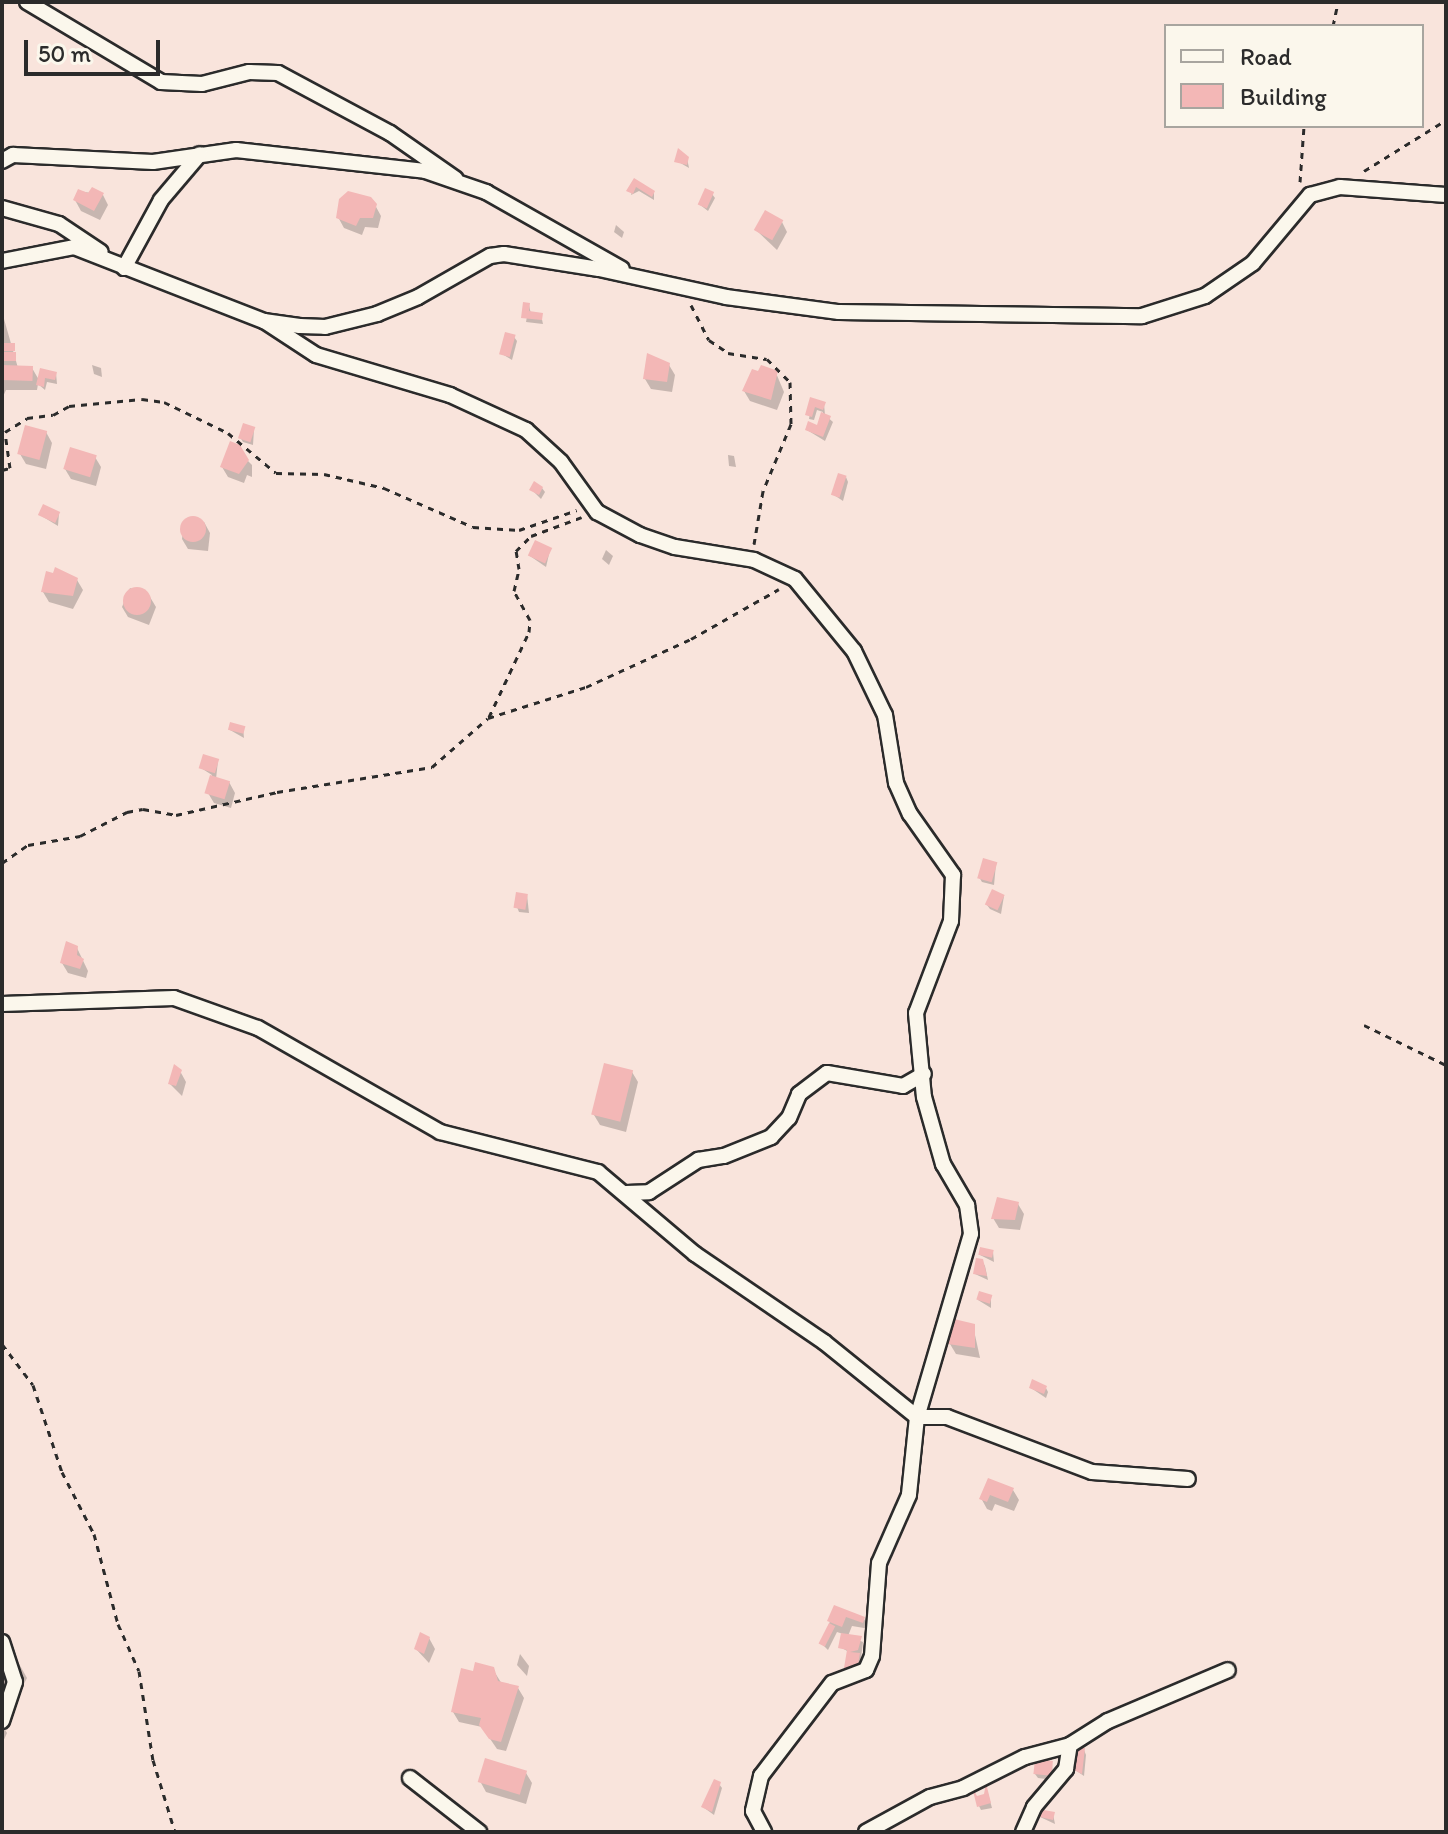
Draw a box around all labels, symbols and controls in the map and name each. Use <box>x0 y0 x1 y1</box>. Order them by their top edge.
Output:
scale bar <box>28 24 164 74</box>
legend <box>1164 24 1424 128</box>
text: 50 m <box>38 39 91 68</box>
text: Road <box>1240 42 1292 71</box>
text: Building <box>1240 82 1327 111</box>

